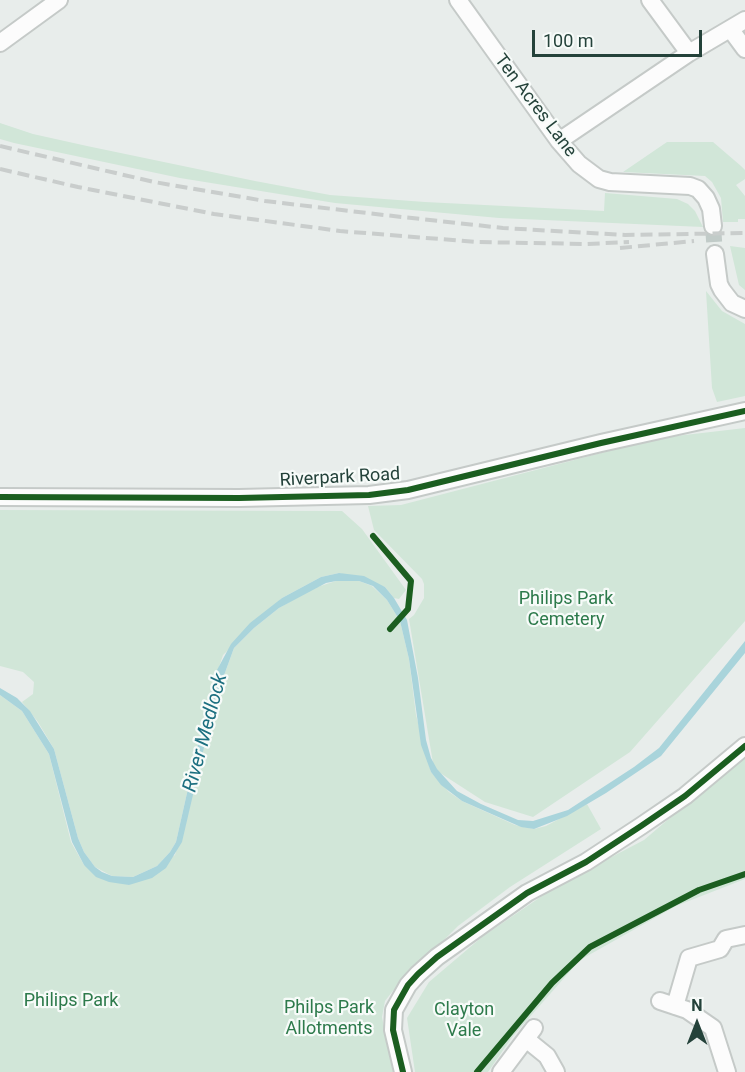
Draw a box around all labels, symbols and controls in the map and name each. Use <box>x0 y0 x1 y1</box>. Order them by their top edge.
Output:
scale bar <box>535 18 704 56</box>
text: 100 m <box>543 30 594 51</box>
street label: Ten Acres Lane <box>489 50 581 162</box>
street label: Riverpark Road <box>279 464 401 492</box>
park label: Philips Park Cemetery <box>519 588 613 630</box>
water label: River Medlock <box>179 671 233 795</box>
park label: Philips Park <box>24 990 118 1012</box>
north arrow <box>667 994 727 1054</box>
text: N <box>691 996 703 1015</box>
park label: Philps Park Allotments <box>284 997 374 1040</box>
park label: Clayton Vale <box>434 999 494 1042</box>

